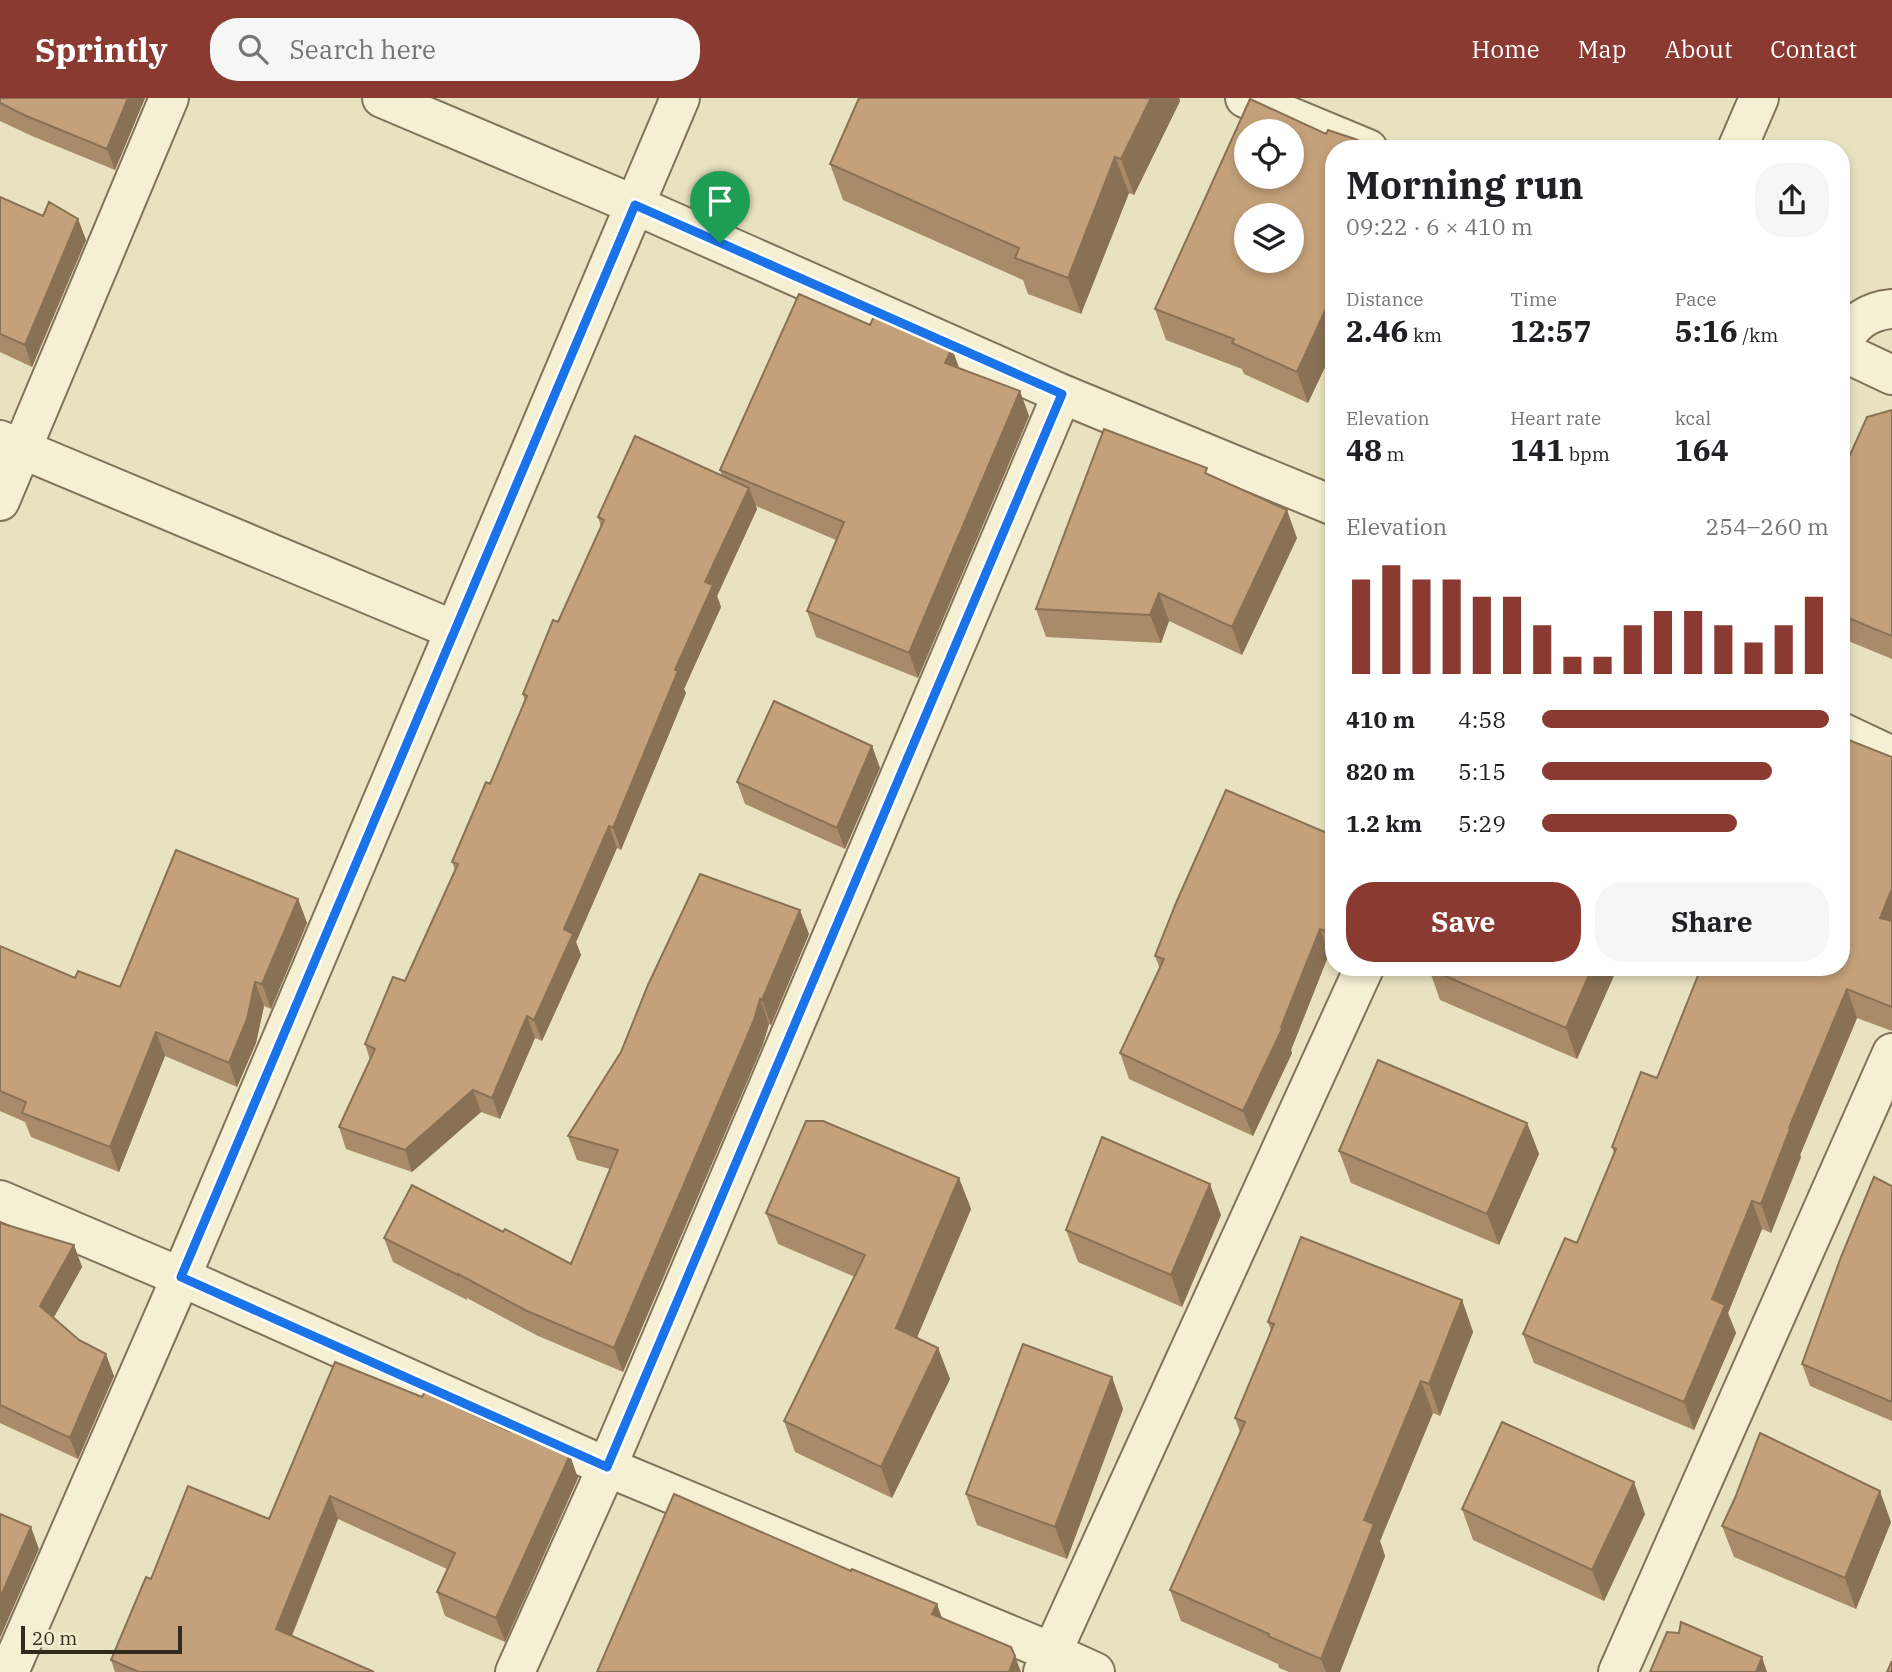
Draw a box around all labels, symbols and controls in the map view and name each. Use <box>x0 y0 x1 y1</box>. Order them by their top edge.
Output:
search box <box>210 18 700 81</box>
text: Sprintly <box>35 28 168 71</box>
icon: search <box>234 30 272 68</box>
text: Search here <box>290 32 436 66</box>
text: Home <box>1472 33 1540 65</box>
text: Map <box>1578 33 1626 65</box>
text: About <box>1664 33 1732 65</box>
text: Contact <box>1770 33 1857 65</box>
map controls <box>1234 119 1304 273</box>
button: locate <box>1234 119 1304 189</box>
text: Morning run <box>1346 160 1584 209</box>
button: share <box>1755 163 1829 237</box>
pin <box>690 171 750 243</box>
icon: arrive <box>701 182 739 220</box>
button: layers <box>1234 203 1304 273</box>
text: 09:22 · 6 × 410 m <box>1346 211 1533 241</box>
text: Distance <box>1346 287 1424 311</box>
text: Time <box>1510 287 1557 311</box>
text: Pace <box>1675 287 1716 311</box>
text: 2.46 <box>1346 311 1408 350</box>
text: 12:57 <box>1510 311 1591 350</box>
text: 5:16 <box>1675 311 1738 350</box>
text: km <box>1408 323 1442 347</box>
text: /km <box>1738 323 1778 347</box>
text: Elevation <box>1346 406 1430 430</box>
text: Heart rate <box>1510 406 1601 430</box>
text: kcal <box>1675 406 1711 430</box>
text: 48 <box>1346 430 1382 469</box>
text: 141 <box>1510 430 1564 469</box>
text: 164 <box>1675 430 1729 469</box>
text: m <box>1382 442 1405 466</box>
text: bpm <box>1564 442 1610 466</box>
text: Elevation <box>1346 511 1447 541</box>
text: 254–260 m <box>1705 511 1829 541</box>
text: 410 m <box>1346 704 1415 734</box>
text: 4:58 <box>1458 704 1506 734</box>
text: 820 m <box>1346 756 1415 786</box>
text: 5:15 <box>1458 756 1506 786</box>
text: 1.2 km <box>1346 808 1422 838</box>
text: 5:29 <box>1458 808 1506 838</box>
button: Save <box>1346 882 1581 962</box>
button: Share <box>1595 882 1829 962</box>
scale bar <box>21 1623 182 1655</box>
text: 20 m <box>32 1626 77 1650</box>

